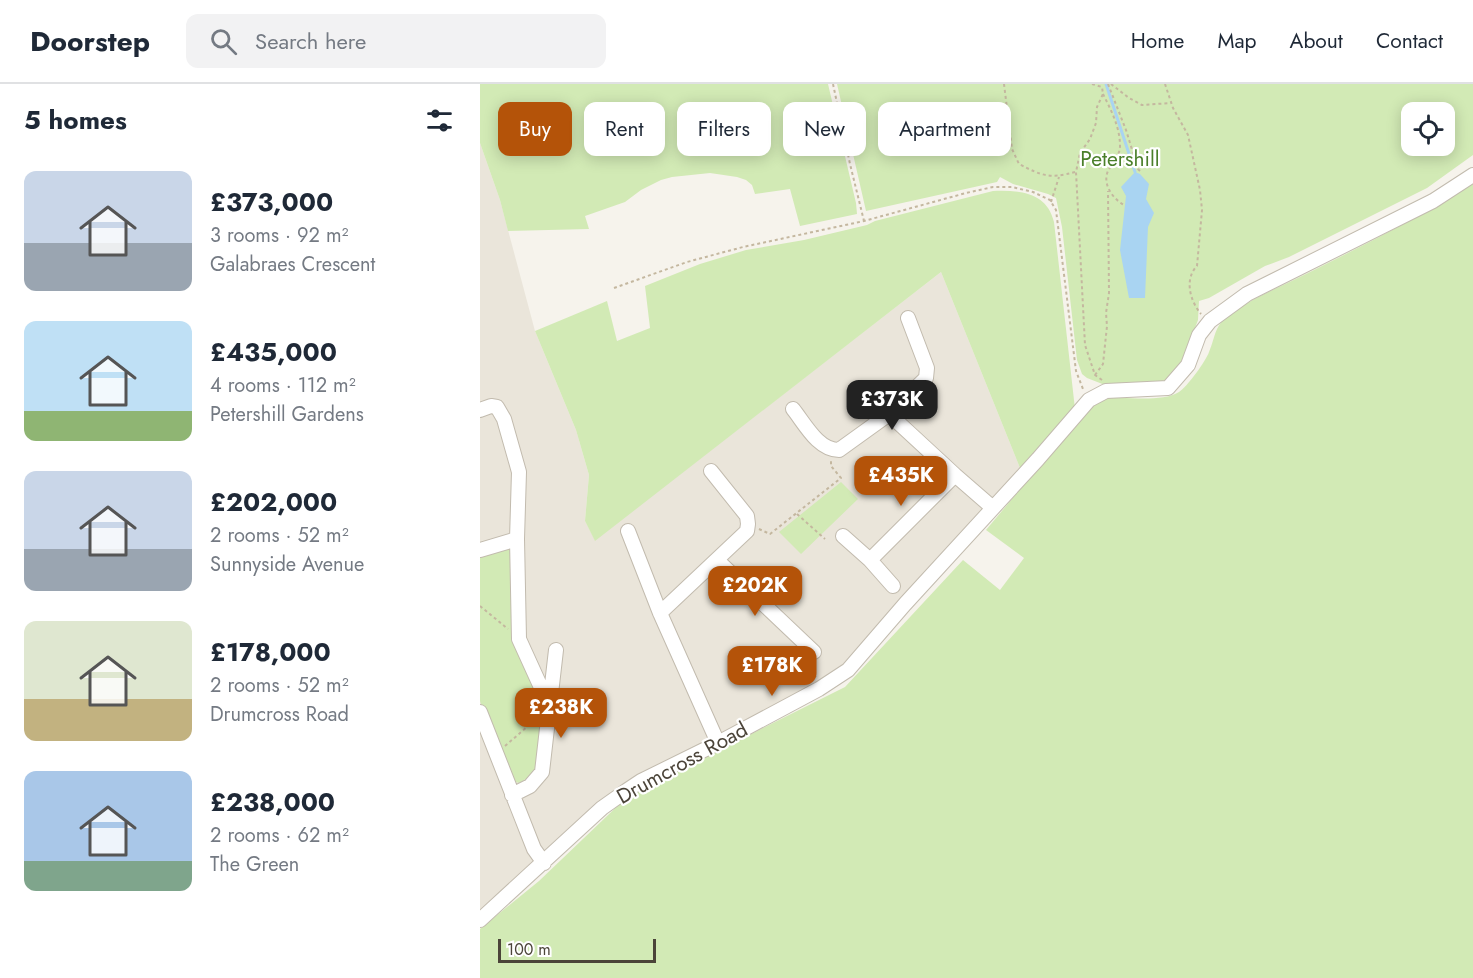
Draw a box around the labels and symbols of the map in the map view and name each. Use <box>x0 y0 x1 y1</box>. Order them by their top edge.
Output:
park label: Petershill <box>1080 144 1160 174</box>
pin: £373K <box>850 380 934 431</box>
pin: £435K <box>859 456 943 507</box>
pin: £202K <box>713 566 797 617</box>
pin: £178K <box>730 646 814 697</box>
pin: £238K <box>519 688 603 739</box>
street label: Drumcross Road <box>611 715 753 811</box>
scale bar <box>498 936 656 964</box>

